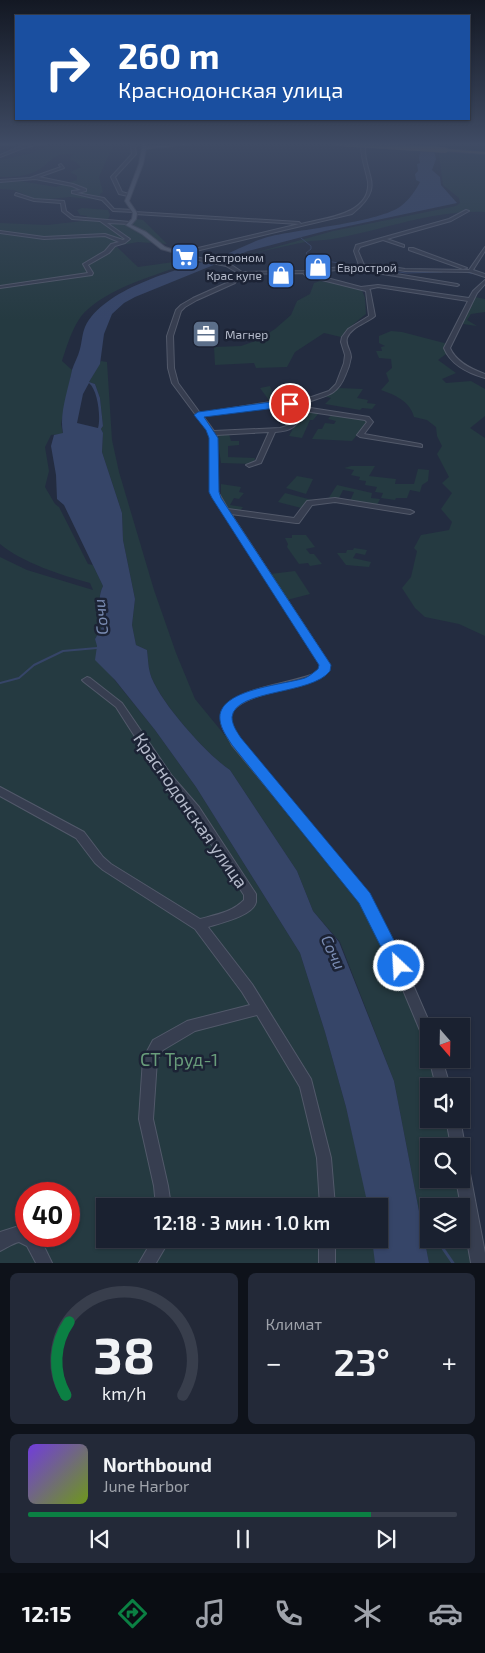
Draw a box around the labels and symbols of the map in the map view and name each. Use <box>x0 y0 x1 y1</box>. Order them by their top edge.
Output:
supermarket icon: Гастроном <box>170 242 200 272</box>
place label: Гастроном <box>204 250 264 264</box>
shop icon: Еврострой <box>303 252 333 282</box>
shop icon: Крас купе <box>266 260 296 290</box>
place label: Еврострой <box>337 260 397 274</box>
place label: Крас купе <box>206 268 262 283</box>
office icon: Магнер <box>191 319 221 349</box>
place label: Магнер <box>225 327 268 341</box>
pin <box>269 383 311 425</box>
water label: Сочи <box>89 598 111 636</box>
street label: Краснодонская улица <box>129 728 253 892</box>
water label: Сочи <box>318 932 350 972</box>
position arrow <box>372 939 424 991</box>
north arrow <box>420 1018 470 1068</box>
park label: СТ Труд-1 <box>140 1048 218 1070</box>
speed limit sign: 40 <box>15 1182 80 1247</box>

